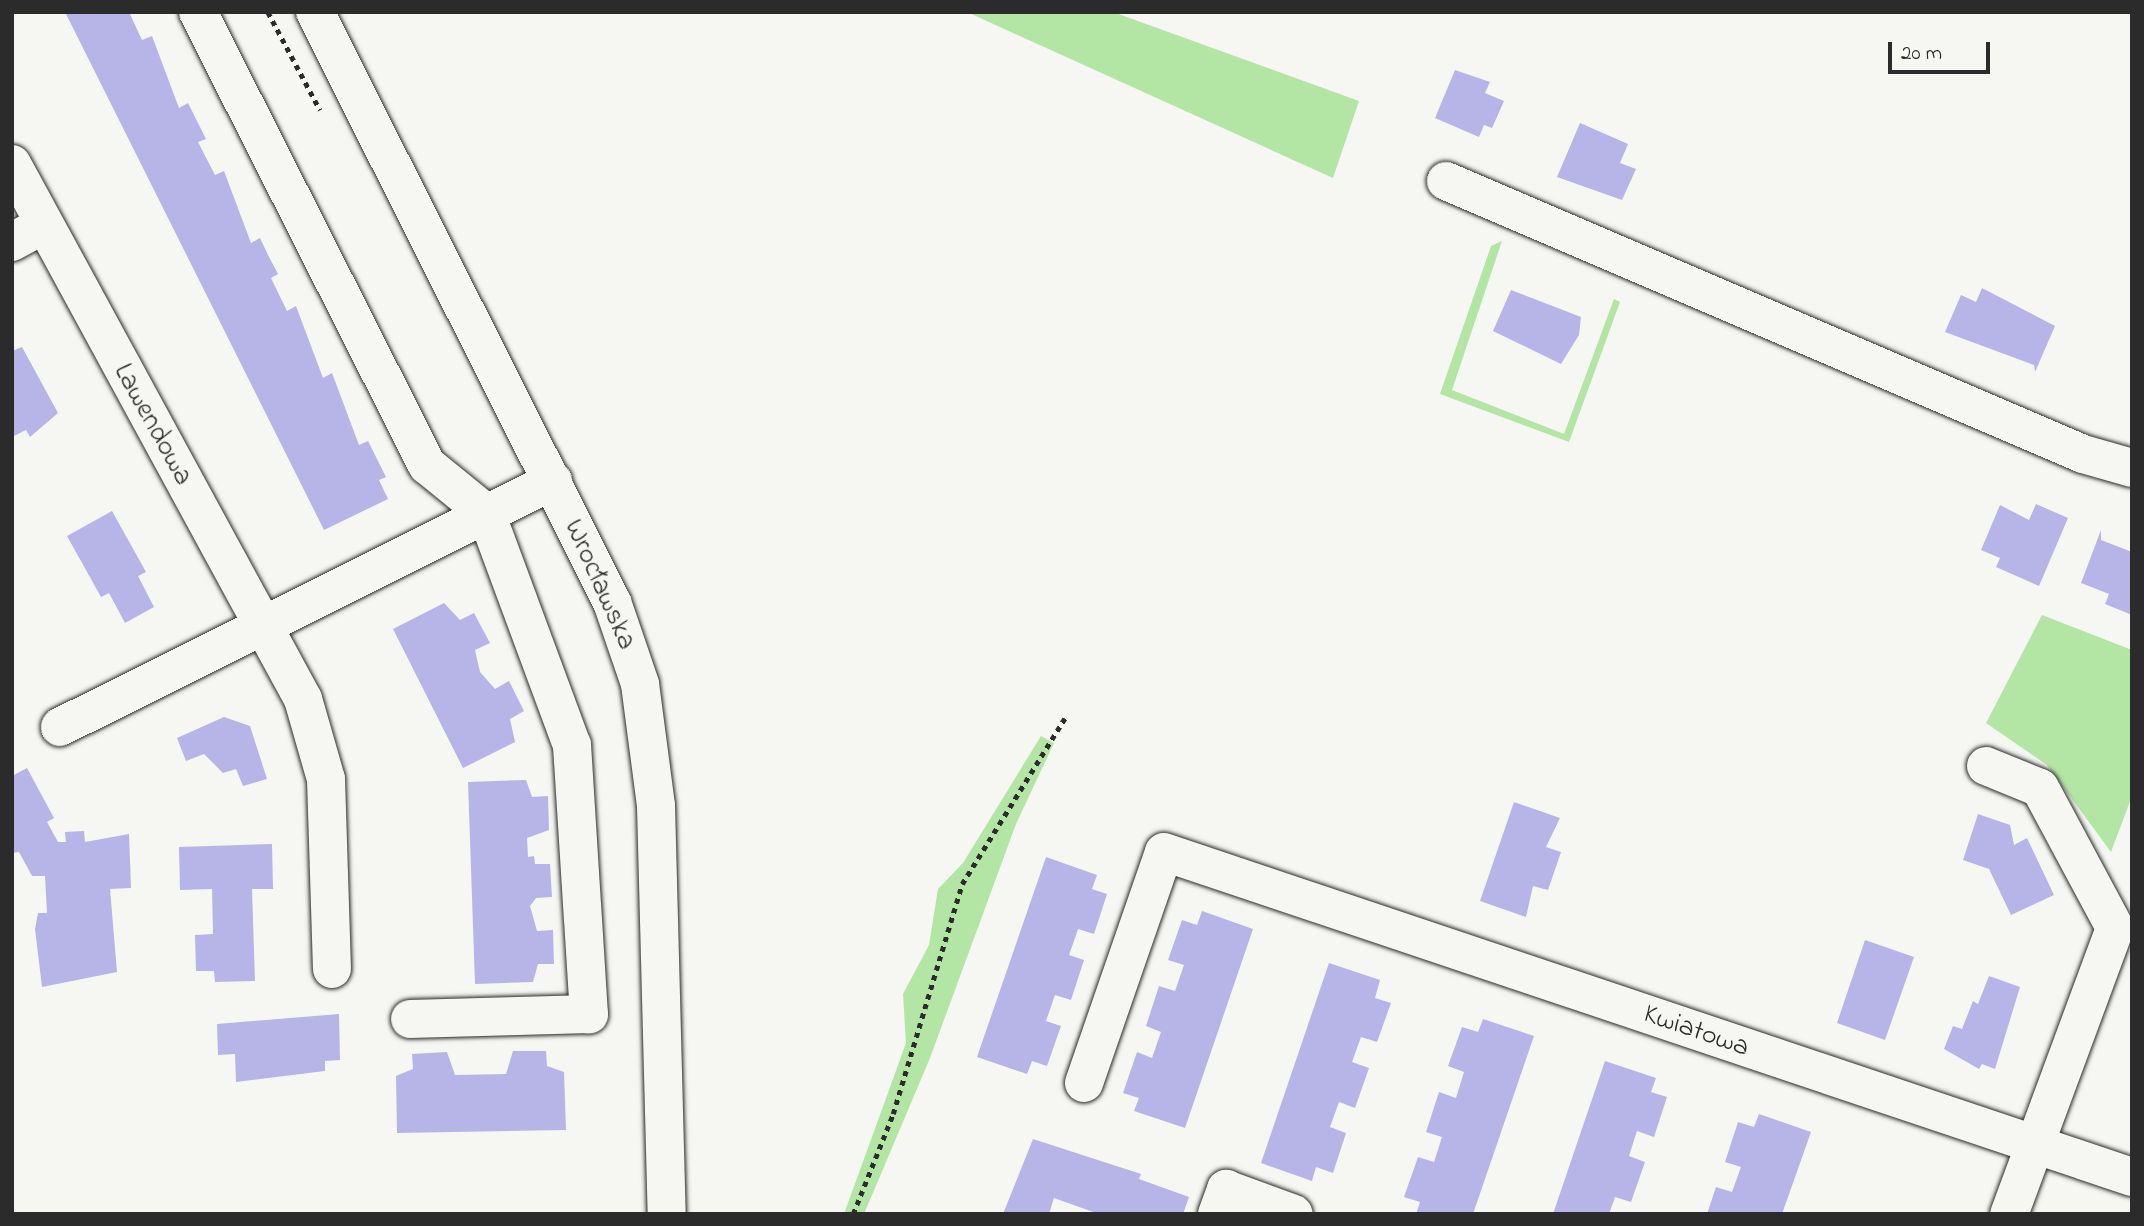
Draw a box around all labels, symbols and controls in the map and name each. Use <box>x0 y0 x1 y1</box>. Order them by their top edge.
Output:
scale bar <box>1892 28 1994 72</box>
text: 20 m <box>1901 39 1942 69</box>
street label: Lawendowa <box>105 358 199 492</box>
street label: Wrocławska <box>555 515 643 655</box>
street label: Kwiatowa <box>1639 998 1753 1066</box>

